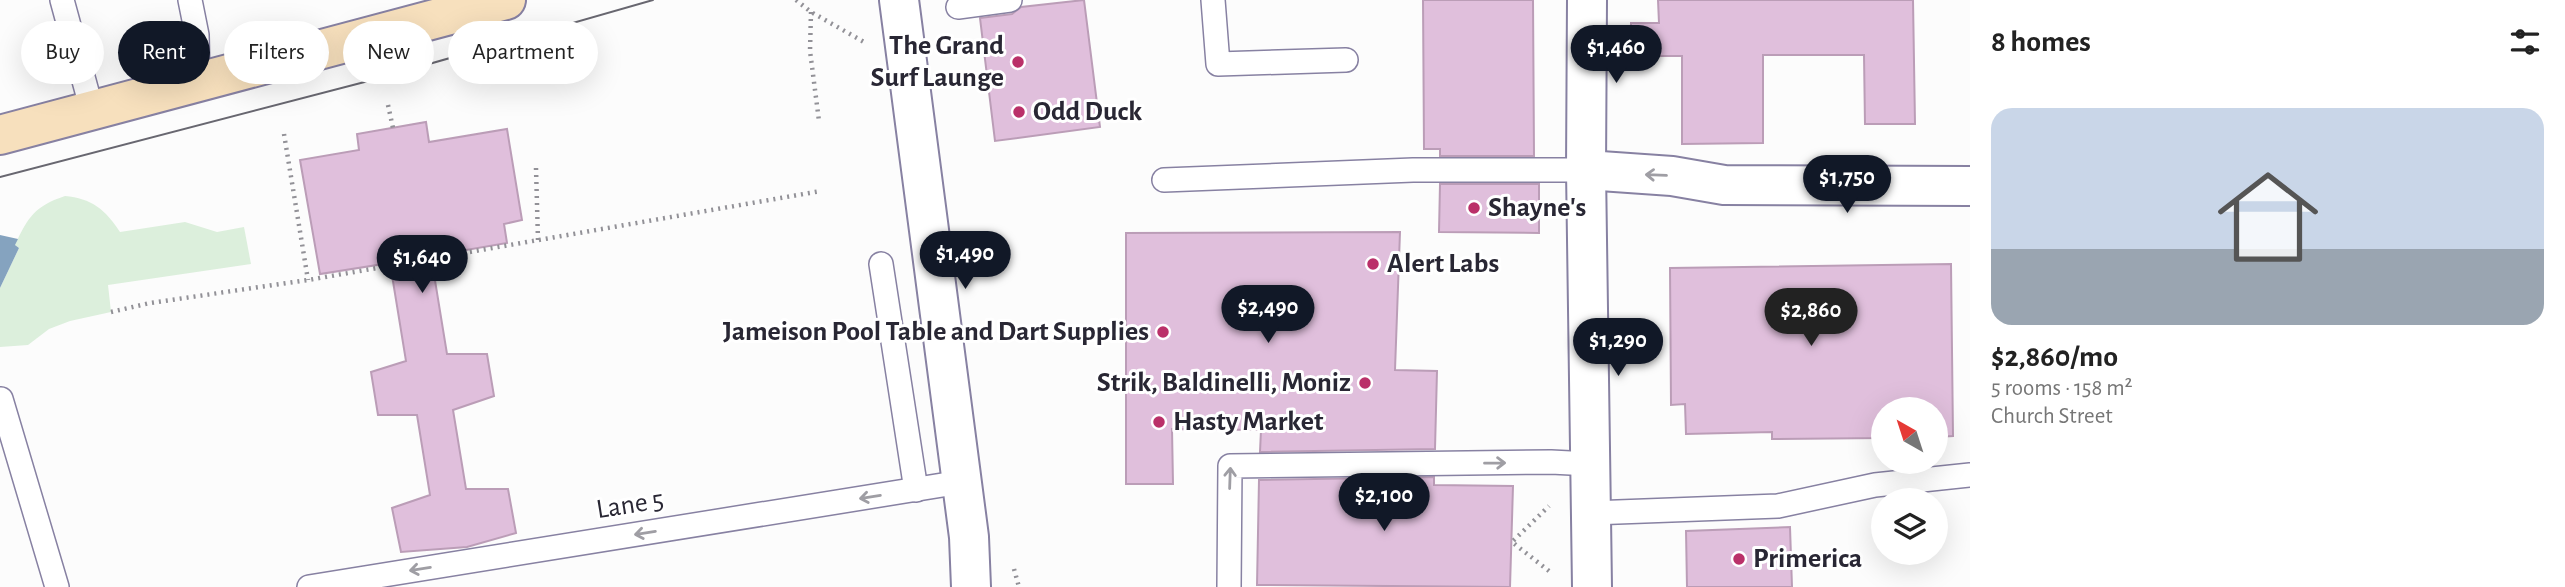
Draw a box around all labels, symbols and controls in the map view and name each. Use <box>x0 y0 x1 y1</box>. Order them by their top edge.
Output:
chip: Buy <box>21 21 104 84</box>
chip: Rent <box>118 21 210 84</box>
chip: Filters <box>224 21 329 84</box>
chip: New <box>343 21 434 84</box>
chip: Apartment <box>448 21 598 84</box>
icon: filters <box>2506 23 2544 61</box>
pin: $1,460 <box>1559 25 1673 85</box>
text: 8 homes <box>1991 27 2091 57</box>
place label: The Grand Surf Launge <box>870 32 1004 92</box>
text: $1,460 <box>1587 36 1645 59</box>
marker: The Grand Surf Launge <box>1010 54 1026 70</box>
place label: Odd Duck <box>1033 98 1142 126</box>
marker: Odd Duck <box>1011 104 1027 120</box>
icon: home <box>2205 154 2331 280</box>
pin: $1,750 <box>1790 156 1904 215</box>
text: $1,750 <box>1819 166 1875 189</box>
one-way arrow <box>1645 168 1668 182</box>
place label: Shayne's <box>1488 194 1586 222</box>
marker: Shayne's <box>1466 200 1482 216</box>
pin: $1,490 <box>908 232 1022 291</box>
pin: $1,640 <box>365 236 479 295</box>
text: $1,490 <box>936 242 994 265</box>
text: $1,640 <box>393 246 451 269</box>
place label: Alert Labs <box>1387 250 1499 278</box>
marker: Alert Labs <box>1365 256 1381 272</box>
pin: $2,490 <box>1211 286 1325 345</box>
pin: $2,860 <box>1754 288 1868 348</box>
text: $2,490 <box>1237 296 1299 319</box>
text: $2,860 <box>1781 299 1841 322</box>
place label: Jameison Pool Table and Dart Supplies <box>723 318 1149 346</box>
pin: $1,290 <box>1561 318 1675 378</box>
marker: Jameison Pool Table and Dart Supplies <box>1155 324 1171 340</box>
text: $1,290 <box>1589 329 1647 352</box>
text: $2,860/mo <box>1991 342 2118 372</box>
place label: Strik, Baldinelli, Moniz <box>1097 369 1351 397</box>
marker: Strik, Baldinelli, Moniz <box>1357 375 1373 391</box>
text: 5 rooms · 158 m² <box>1991 377 2133 400</box>
north arrow <box>1871 397 1948 474</box>
map controls <box>1871 397 1948 565</box>
text: Church Street <box>1991 405 2113 428</box>
place label: Hasty Market <box>1173 408 1324 436</box>
marker: Hasty Market <box>1151 414 1167 430</box>
one-way arrow <box>1483 456 1506 470</box>
one-way arrow <box>1224 467 1237 490</box>
pin: $2,100 <box>1327 474 1441 533</box>
text: $2,100 <box>1355 484 1413 507</box>
street label: Lane 5 <box>594 486 666 524</box>
button: layers <box>1871 488 1948 565</box>
one-way arrow <box>859 491 882 504</box>
one-way arrow <box>634 527 657 540</box>
place label: Primerica <box>1753 545 1862 573</box>
marker: Primerica <box>1731 551 1747 567</box>
one-way arrow <box>410 563 432 576</box>

